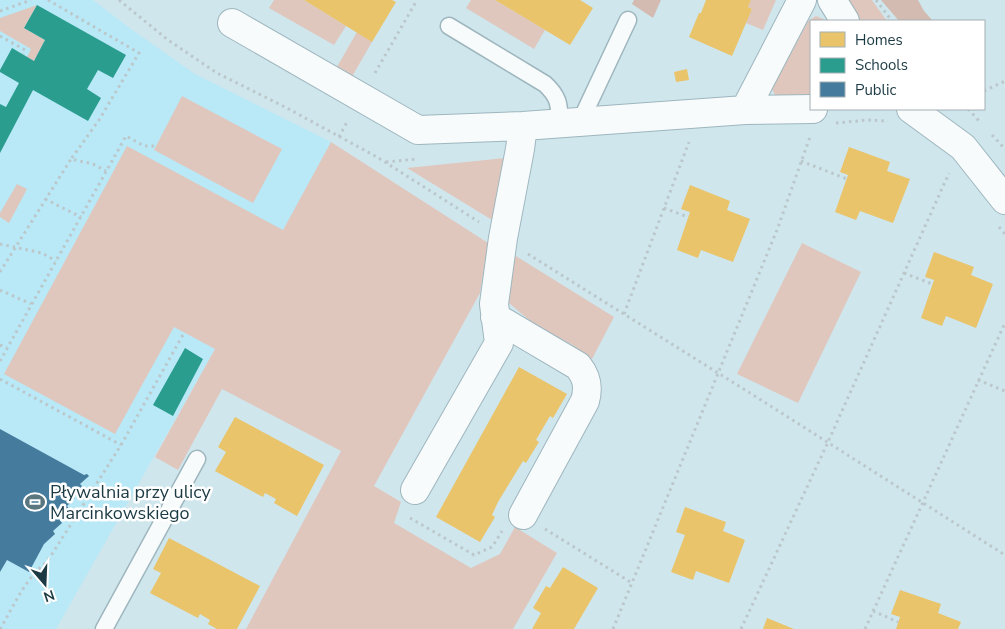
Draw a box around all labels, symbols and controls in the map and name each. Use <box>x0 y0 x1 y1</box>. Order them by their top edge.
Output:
legend <box>810 20 985 110</box>
text: Homes <box>855 30 903 50</box>
text: Schools <box>855 55 908 75</box>
text: Public <box>855 80 896 100</box>
place label: Pływalnia przy ulicy Marcinkowskiego <box>50 480 212 525</box>
sports icon: Pływalnia przy ulicy Marcinkowskiego <box>24 491 46 513</box>
north arrow <box>20 559 70 609</box>
text: N <box>41 585 57 607</box>

